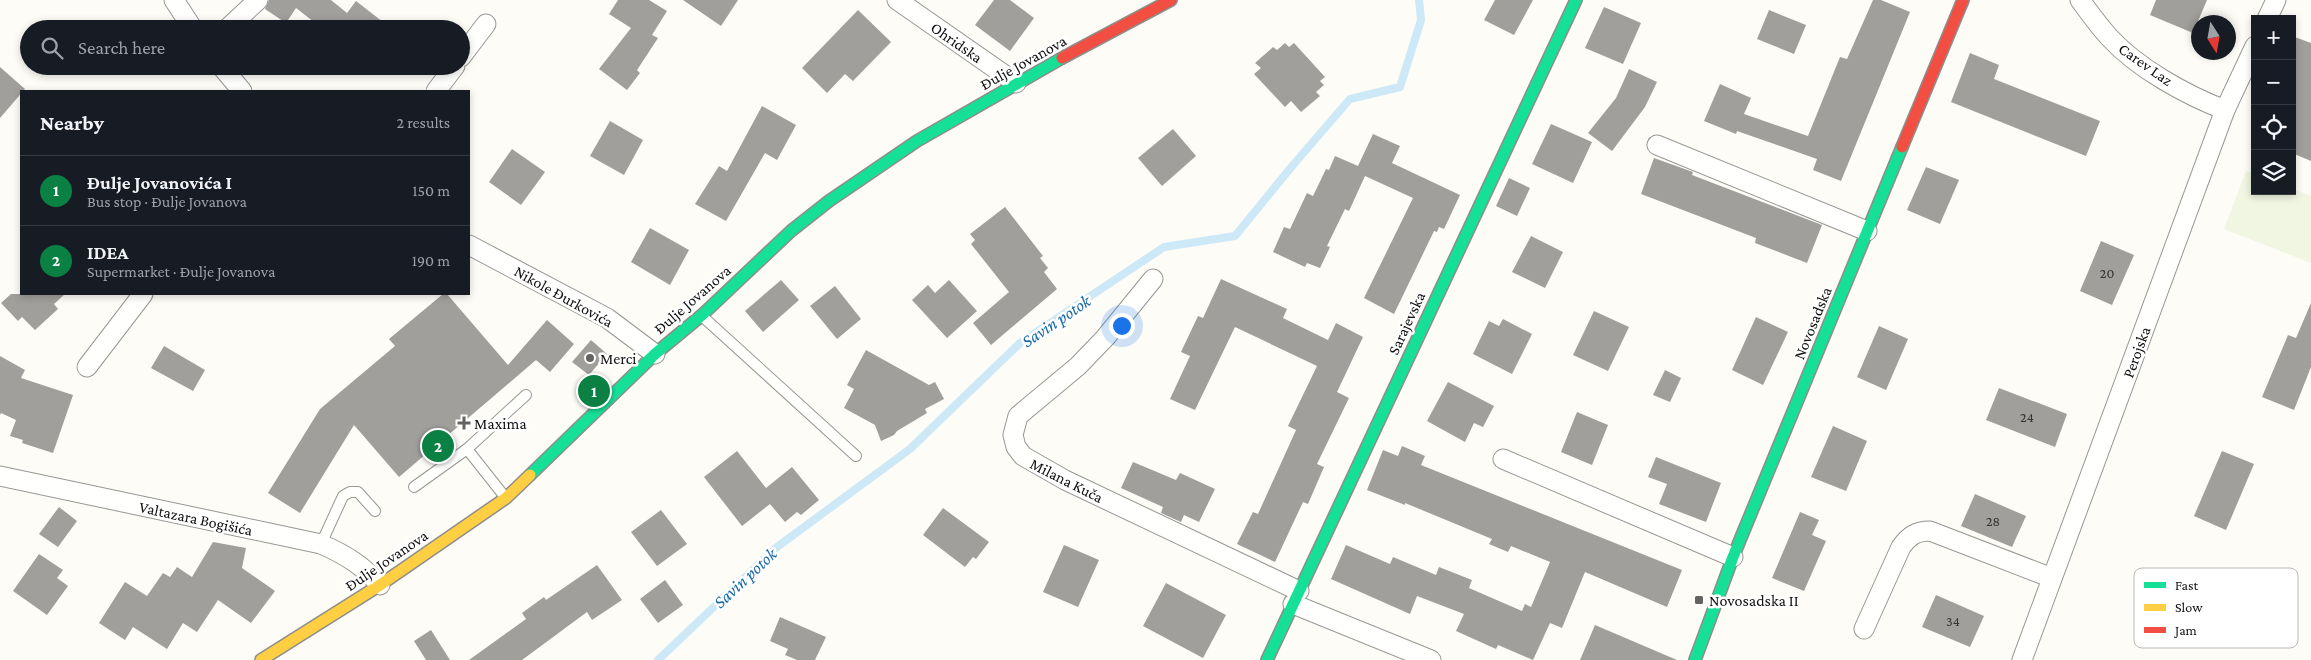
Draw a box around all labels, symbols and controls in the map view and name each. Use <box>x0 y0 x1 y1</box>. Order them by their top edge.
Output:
north arrow <box>2191 15 2236 60</box>
map controls <box>2251 15 2296 195</box>
button: + <box>2251 15 2296 60</box>
street label: Ohridska <box>928 19 986 67</box>
search box <box>20 20 470 75</box>
street label: Đulje Jovanova <box>977 31 1070 94</box>
icon: search <box>38 34 66 62</box>
text: Search here <box>78 37 165 58</box>
street label: Carev Laz <box>2116 40 2176 89</box>
button: − <box>2251 60 2296 105</box>
button: locate <box>2251 105 2296 150</box>
text: Nearby <box>40 111 104 135</box>
text: 2 results <box>397 114 450 131</box>
button: layers <box>2251 150 2296 195</box>
text: Đulje Jovanovića I <box>87 172 232 193</box>
text: 1 <box>53 182 59 199</box>
text: 150 m <box>412 182 450 199</box>
text: Bus stop · Đulje Jovanova <box>87 193 247 210</box>
text: IDEA <box>87 242 129 263</box>
text: 2 <box>52 252 60 269</box>
text: 190 m <box>412 252 450 269</box>
street label: Đulje Jovanova <box>651 261 735 338</box>
street label: Nikole Đurkovića <box>511 262 617 331</box>
text: Supermarket · Đulje Jovanova <box>87 263 275 280</box>
house number: 20 <box>2100 265 2114 281</box>
street label: Novosadska <box>1790 284 1835 362</box>
street label: Sarajevska <box>1385 289 1429 358</box>
water label: Savin potok <box>1018 290 1095 351</box>
your location <box>1109 313 1135 339</box>
street label: Perojska <box>2119 324 2155 380</box>
place label: Merci <box>600 350 636 367</box>
marker: Merci <box>584 352 596 364</box>
pin: 1 <box>578 372 610 410</box>
house number: 24 <box>2020 409 2034 425</box>
place label: Maxima <box>474 415 527 432</box>
marker: Maxima <box>458 417 470 429</box>
pin: 2 <box>422 427 454 465</box>
street label: Milana Kuča <box>1027 455 1107 506</box>
street label: Valtazara Bogišića <box>137 498 255 540</box>
house number: 28 <box>1986 513 2000 529</box>
street label: Đulje Jovanova <box>342 526 432 595</box>
water label: Savin potok <box>709 543 781 612</box>
legend <box>2134 568 2298 648</box>
text: Fast <box>2175 577 2199 593</box>
place label: Novosadska II <box>1709 592 1799 609</box>
marker: Novosadska II <box>1693 594 1705 606</box>
text: Slow <box>2175 599 2203 615</box>
house number: 34 <box>1946 613 1960 629</box>
text: Jam <box>2173 622 2197 638</box>

